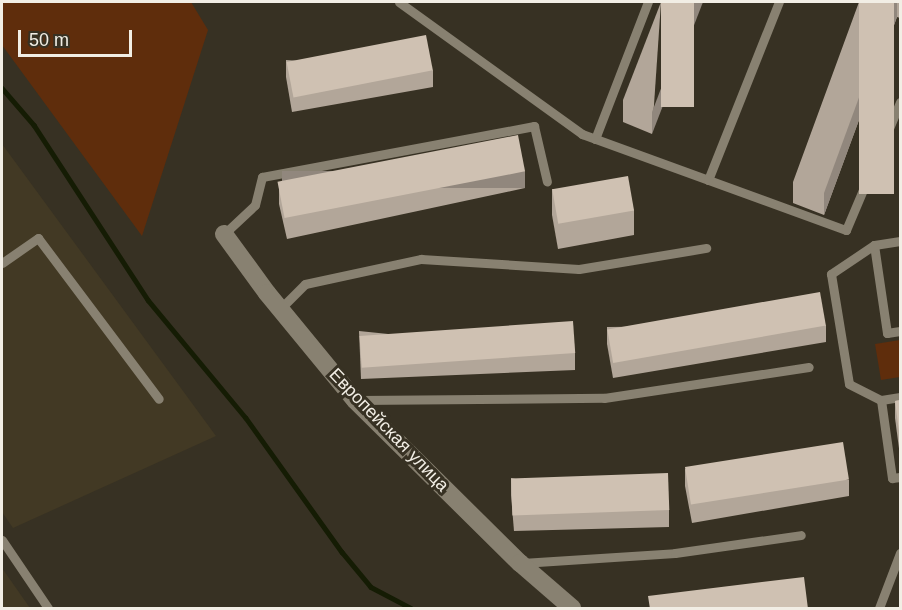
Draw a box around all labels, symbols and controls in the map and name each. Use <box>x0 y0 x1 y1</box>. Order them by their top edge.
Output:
scale bar <box>21 18 135 56</box>
text: 50 m <box>29 30 69 50</box>
street label: Европейская улица <box>325 364 453 496</box>

